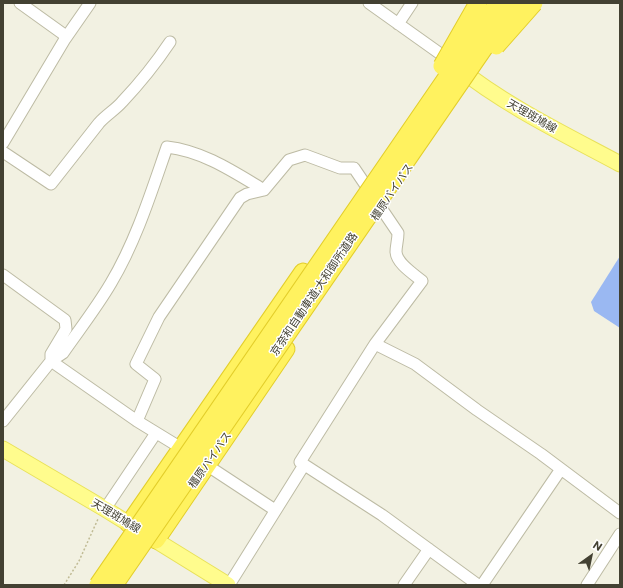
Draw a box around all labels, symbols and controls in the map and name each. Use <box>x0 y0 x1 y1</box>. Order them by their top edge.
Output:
street label: 天理斑鳩線 <box>505 97 559 135</box>
street label: 橿原バイパス <box>368 161 416 223</box>
street label: 京奈和自動車道;大和御所道路 <box>268 230 360 358</box>
street label: 橿原バイパス <box>186 429 234 491</box>
street label: 天理斑鳩線 <box>89 496 143 536</box>
north arrow <box>571 536 611 576</box>
text: N <box>591 538 605 553</box>

